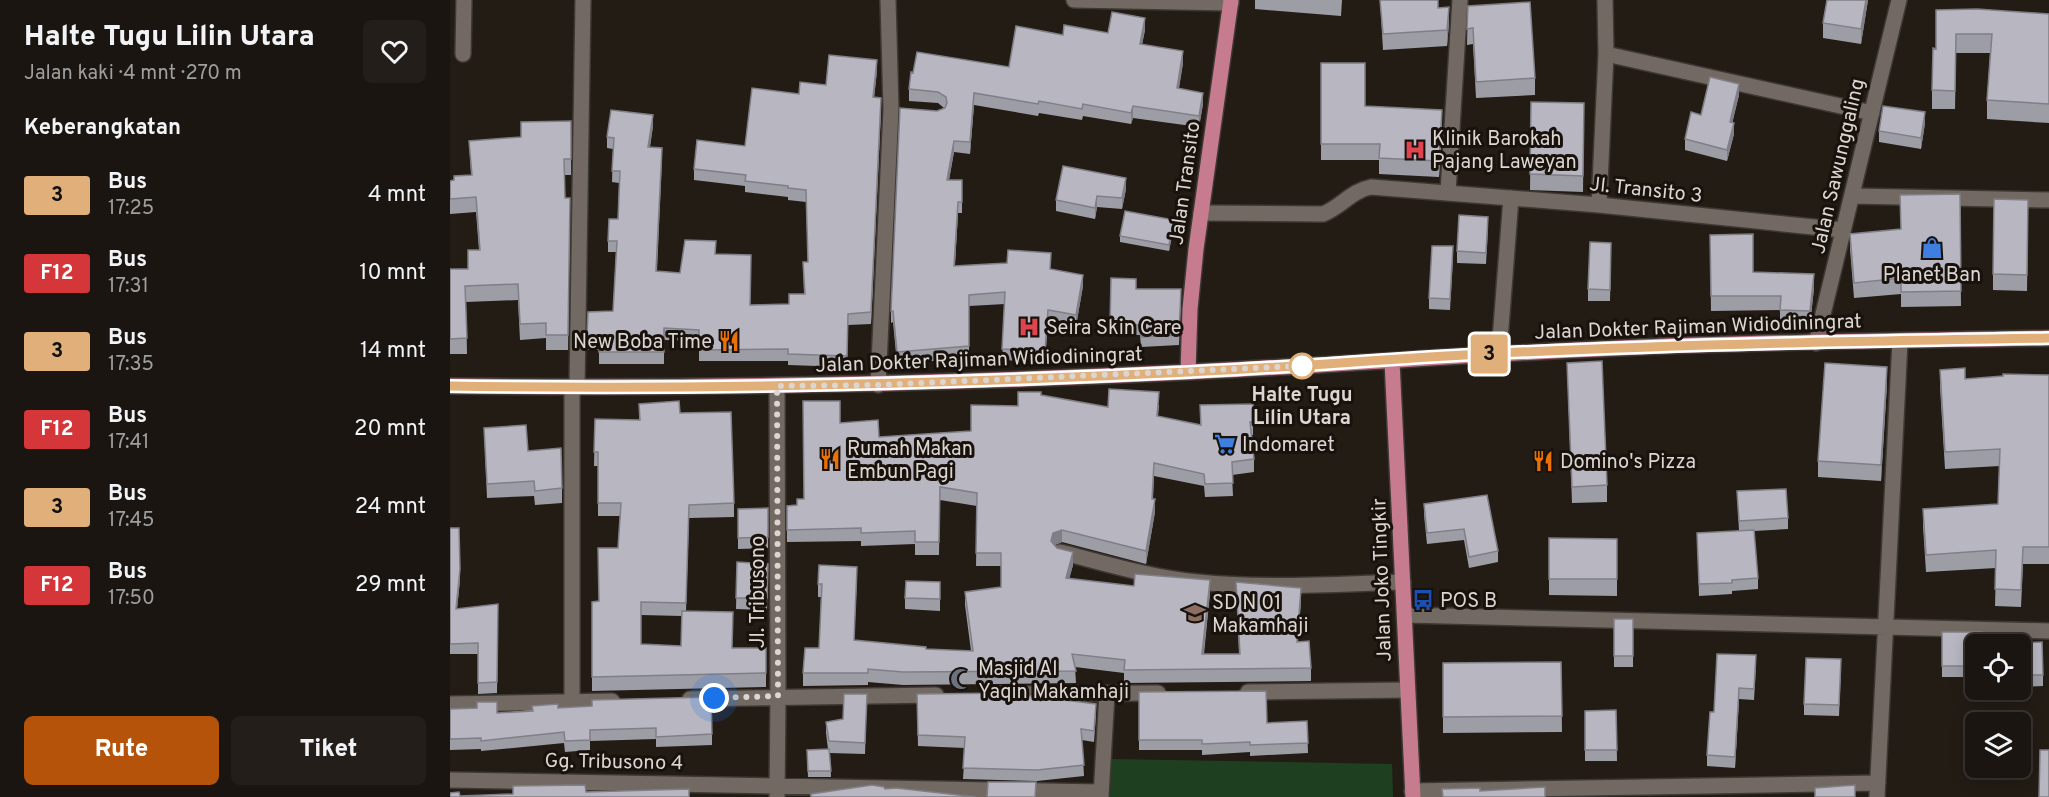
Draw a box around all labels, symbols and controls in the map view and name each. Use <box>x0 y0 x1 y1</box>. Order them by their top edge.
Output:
text: Halte Tugu Lilin Utara <box>24 20 315 56</box>
button: heart <box>363 20 426 83</box>
text: Jalan kaki · 4 mnt · 270 m <box>24 61 242 87</box>
street label: Jalan Sawunggaling <box>1806 76 1872 257</box>
text: Keberangkatan <box>24 115 181 142</box>
street label: Jalan Transito <box>1164 120 1208 247</box>
place label: Klinik Barokah Pajang Laweyan <box>1432 127 1577 176</box>
hospital icon: Klinik Barokah Pajang Laweyan <box>1403 138 1427 162</box>
text: Bus <box>108 169 147 196</box>
street label: Jl. Transito 3 <box>1588 172 1704 210</box>
text: 3 <box>51 182 63 209</box>
text: 4 mnt <box>368 182 426 209</box>
text: 17:25 <box>108 196 154 222</box>
shop icon: Planet Ban <box>1920 236 1944 260</box>
text: Bus <box>108 247 147 274</box>
text: F12 <box>40 260 74 287</box>
text: 10 mnt <box>359 260 426 287</box>
place label: Planet Ban <box>1883 263 1981 289</box>
text: 17:31 <box>108 274 149 300</box>
street label: Jalan Dokter Rajiman Widiodiningrat <box>1534 309 1862 347</box>
hospital icon: Seira Skin Care <box>1017 315 1041 339</box>
place label: Seira Skin Care <box>1046 316 1181 342</box>
text: Bus <box>108 325 147 352</box>
restaurant icon: New Boba Time <box>717 329 741 353</box>
place label: New Boba Time <box>573 330 712 356</box>
line badge: 3 <box>1470 334 1508 374</box>
text: 3 <box>51 338 63 365</box>
text: 14 mnt <box>360 338 426 365</box>
text: 3 <box>1483 341 1495 368</box>
street label: Jalan Dokter Rajiman Widiodiningrat <box>815 342 1143 380</box>
text: 17:35 <box>108 352 154 378</box>
marker: Halte Tugu Lilin Utara <box>1289 353 1315 379</box>
place label: Halte Tugu Lilin Utara <box>1251 383 1353 432</box>
text: Bus <box>108 403 147 430</box>
text: F12 <box>40 416 74 443</box>
text: 20 mnt <box>354 416 426 443</box>
text: 17:41 <box>108 430 149 456</box>
supermarket icon: Indomaret <box>1213 432 1237 456</box>
place label: Indomaret <box>1242 433 1335 459</box>
place label: Rumah Makan Embun Pagi <box>847 437 973 486</box>
restaurant icon: Rumah Makan Embun Pagi <box>818 447 842 471</box>
restaurant icon: Domino's Pizza <box>1531 449 1555 473</box>
place label: Domino's Pizza <box>1560 450 1696 476</box>
text: Bus <box>108 481 147 508</box>
text: 3 <box>51 494 63 521</box>
text: 24 mnt <box>355 494 426 521</box>
street label: Jalan Joko Tingkir <box>1367 497 1399 662</box>
text: 17:45 <box>108 508 154 534</box>
street label: Jl. Tribusono <box>746 536 772 648</box>
text: Bus <box>108 559 147 586</box>
text: F12 <box>40 572 74 599</box>
text: 29 mnt <box>355 572 426 599</box>
text: 17:50 <box>108 586 155 612</box>
bus stop icon: POS B <box>1411 588 1435 612</box>
place label: POS B <box>1440 589 1497 615</box>
place label: SD N 01 Makamhaji <box>1212 591 1308 640</box>
school or university icon: SD N 01 Makamhaji <box>1183 601 1207 625</box>
map controls <box>1965 634 2031 778</box>
button: locate <box>1965 634 2031 700</box>
place label: Masjid Al Yaqin Makamhaji <box>978 657 1129 706</box>
mosque icon: Masjid Al Yaqin Makamhaji <box>949 667 973 691</box>
your location <box>699 683 729 713</box>
button: layers <box>1965 712 2031 778</box>
button: Rute <box>24 716 219 785</box>
button: Tiket <box>231 716 426 785</box>
street label: Gg. Tribusono 4 <box>544 749 683 777</box>

